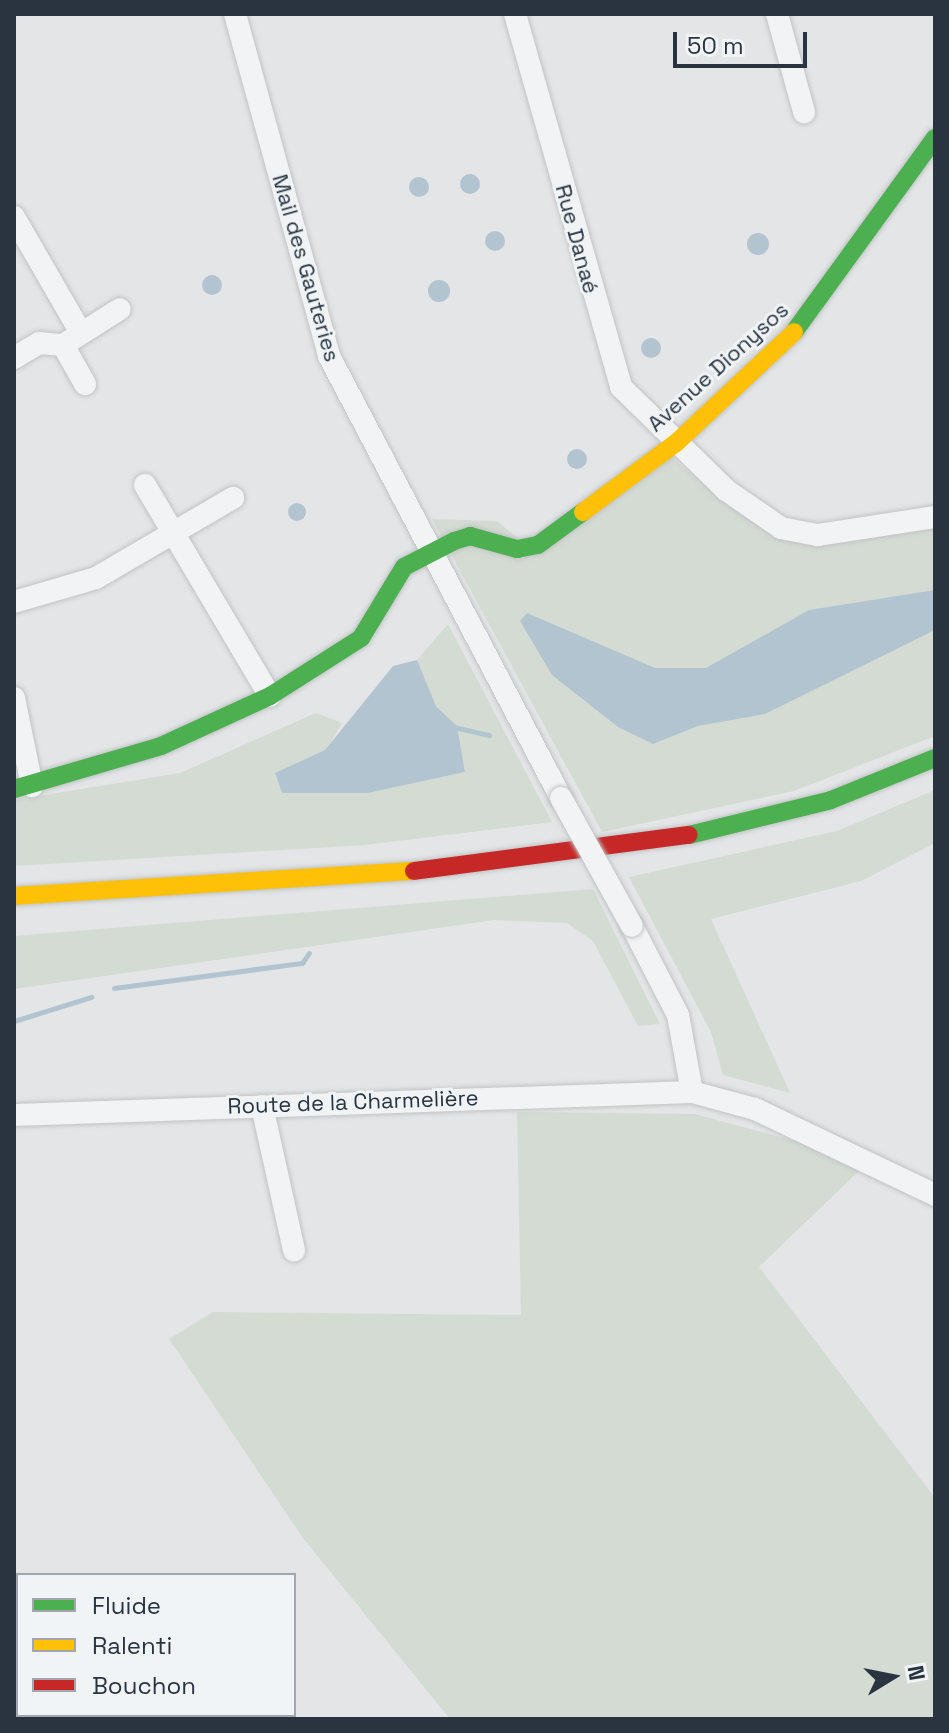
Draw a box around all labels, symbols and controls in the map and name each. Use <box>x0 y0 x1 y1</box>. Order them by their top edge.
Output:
scale bar <box>677 16 811 66</box>
text: 50 m <box>687 30 744 61</box>
street label: Mail des Gauteries <box>267 171 345 365</box>
street label: Rue Danaé <box>550 181 604 297</box>
street label: Avenue Dionysos <box>642 297 794 437</box>
street label: Route de la Charmelière <box>227 1084 479 1120</box>
legend <box>16 1573 296 1717</box>
text: Fluide <box>92 1590 161 1621</box>
text: Ralenti <box>92 1630 172 1661</box>
north arrow <box>853 1637 933 1717</box>
text: N <box>902 1663 932 1683</box>
text: Bouchon <box>92 1670 196 1701</box>

